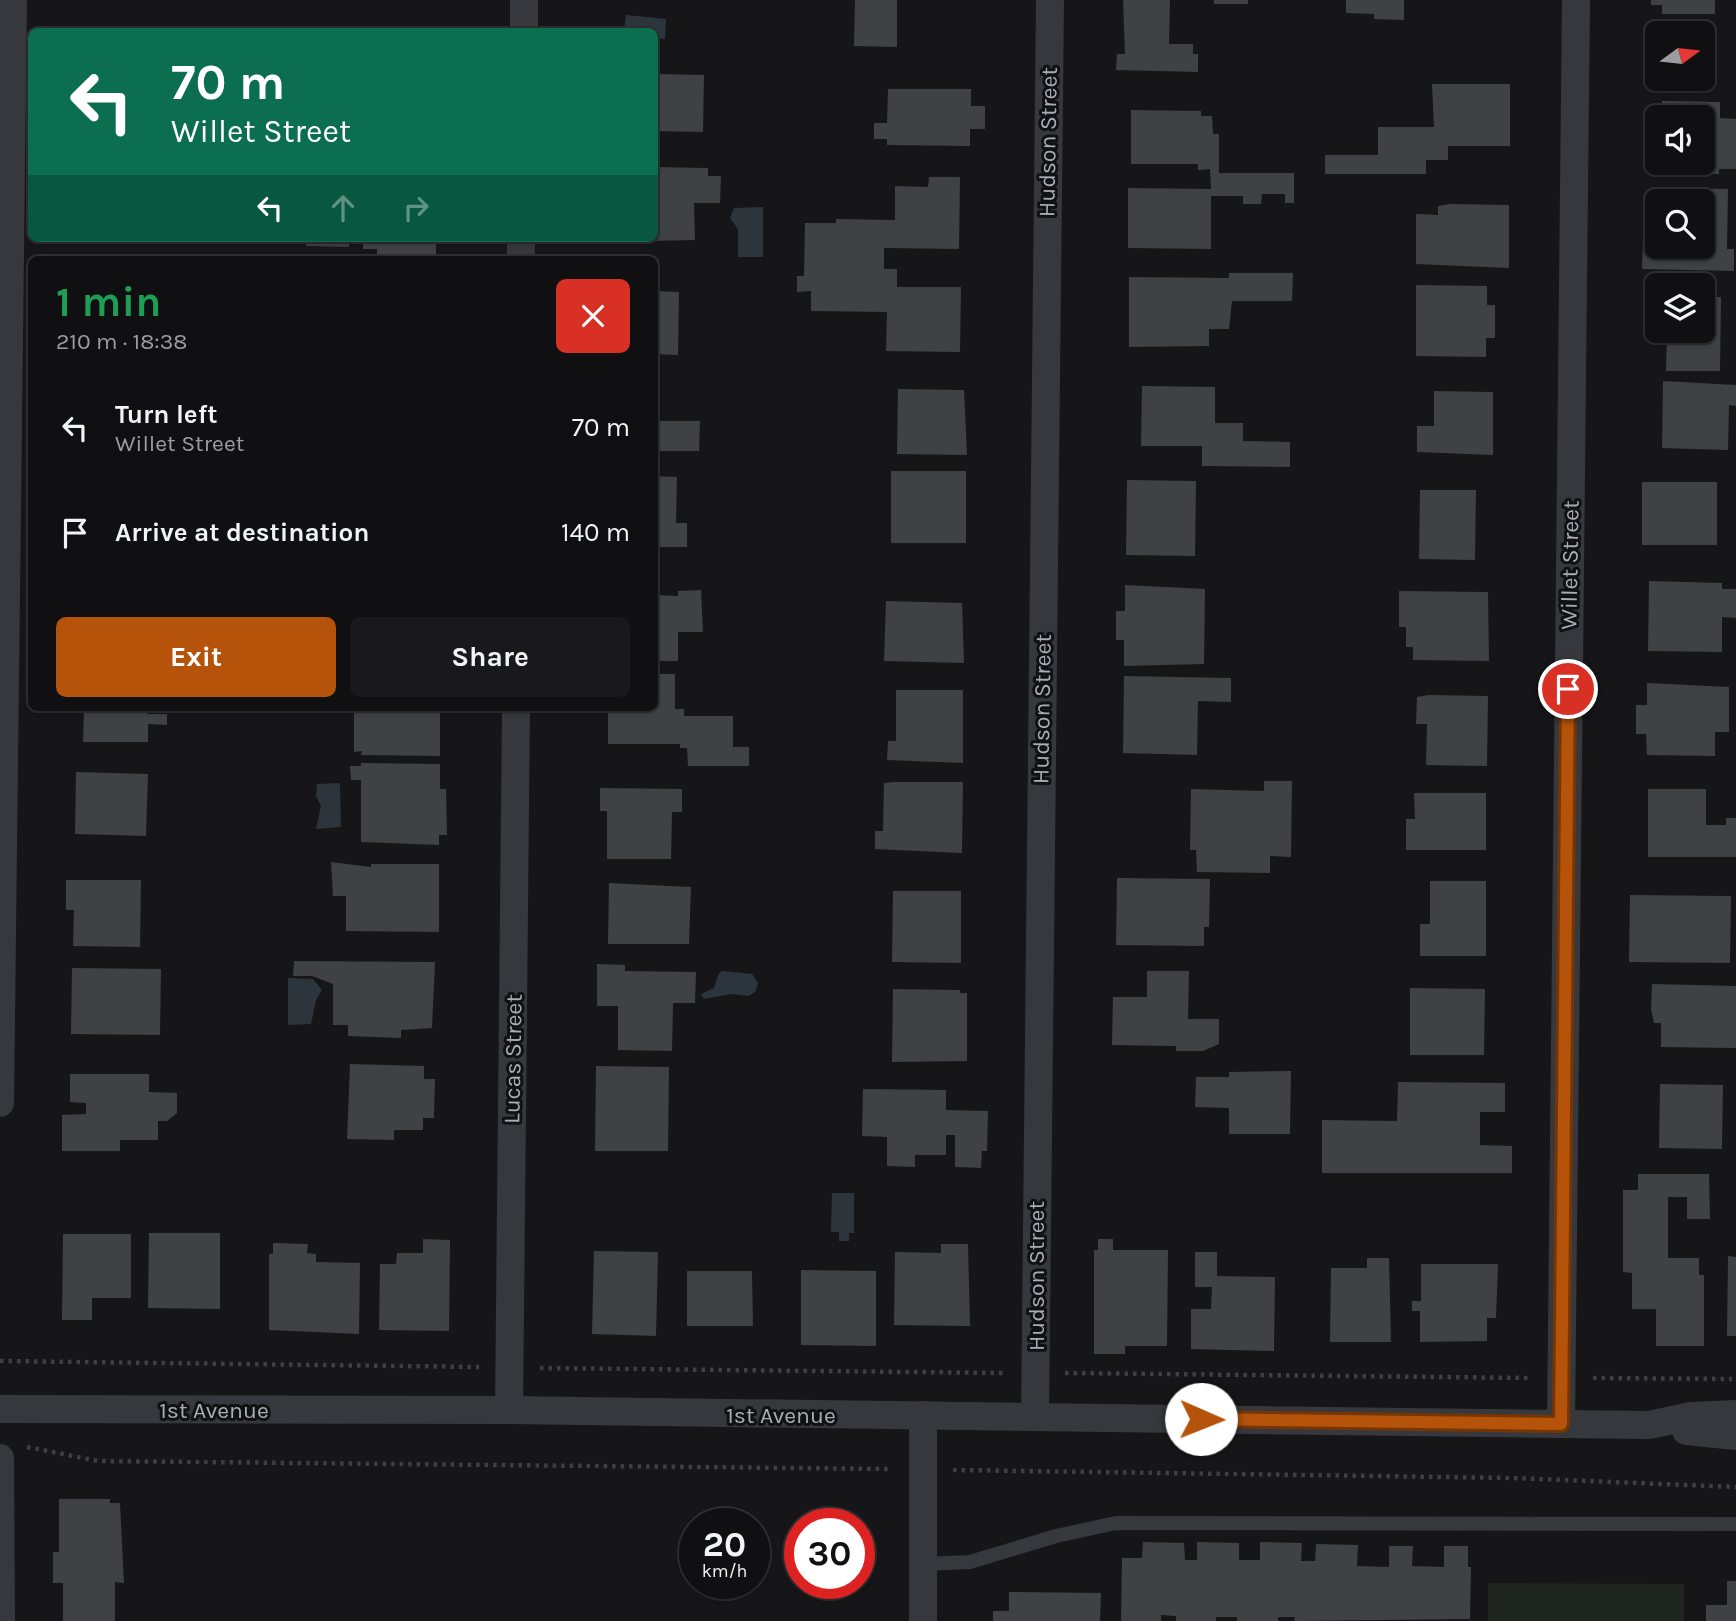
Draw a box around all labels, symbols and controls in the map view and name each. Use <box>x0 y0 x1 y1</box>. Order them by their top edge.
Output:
north arrow <box>1645 21 1715 91</box>
map controls <box>1645 21 1715 343</box>
text: 70 m <box>171 54 285 111</box>
icon: left <box>56 56 147 147</box>
street label: Hudson Street <box>1033 66 1063 217</box>
button: sound <box>1645 105 1715 175</box>
text: Willet Street <box>171 113 351 150</box>
icon: left <box>251 189 289 227</box>
icon: ahead <box>324 189 362 227</box>
icon: right <box>397 189 435 227</box>
button: search <box>1645 189 1715 259</box>
button: layers <box>1645 273 1715 343</box>
text: 1 min <box>56 277 161 327</box>
button: close <box>556 279 630 353</box>
text: 210 m · 18:38 <box>56 328 187 355</box>
text: Turn left <box>115 399 217 430</box>
icon: left <box>56 409 94 447</box>
text: 70 m <box>572 412 630 443</box>
text: Willet Street <box>115 430 244 457</box>
street label: Willet Street <box>1555 500 1585 630</box>
icon: arrive <box>56 514 94 552</box>
text: Arrive at destination <box>115 517 369 548</box>
text: 140 m <box>561 517 630 548</box>
button: Exit <box>56 617 336 697</box>
button: Share <box>350 617 630 697</box>
street label: Hudson Street <box>1027 633 1057 784</box>
pin <box>1538 659 1598 719</box>
icon: arrive <box>1549 670 1587 708</box>
street label: Lucas Street <box>498 993 528 1124</box>
street label: Hudson Street <box>1023 1201 1050 1351</box>
position arrow <box>1164 1382 1238 1456</box>
street label: 1st Avenue <box>159 1397 269 1424</box>
street label: 1st Avenue <box>726 1402 836 1429</box>
speed limit sign: 30 <box>784 1508 875 1599</box>
text: 20 <box>703 1524 746 1565</box>
text: km/h <box>702 1560 747 1582</box>

